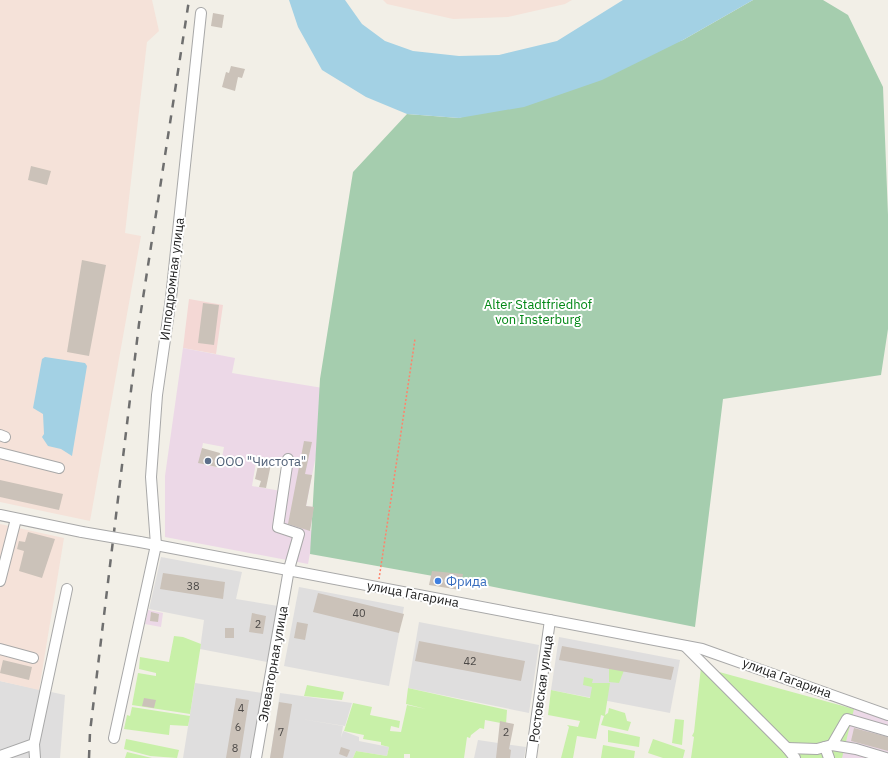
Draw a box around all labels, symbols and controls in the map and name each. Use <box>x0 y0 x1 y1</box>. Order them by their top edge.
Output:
street label: Ипподромная улица <box>156 217 188 341</box>
park label: Alter Stadtfriedhof von Insterburg <box>484 296 592 328</box>
place label: ООО "Чистота" <box>216 453 306 470</box>
marker: ООО "Чистота" <box>203 456 213 466</box>
place label: Фрида <box>446 573 487 590</box>
marker: Фрида <box>433 576 443 586</box>
street label: улица Гагарина <box>365 577 461 611</box>
house number: 38 <box>186 579 200 593</box>
street label: Элеваторная улица <box>254 604 292 724</box>
house number: 40 <box>352 606 366 620</box>
house number: 2 <box>255 617 261 631</box>
street label: Ростовская улица <box>525 634 557 744</box>
house number: 42 <box>463 654 477 668</box>
street label: улица Гагарина <box>740 654 834 702</box>
house number: 4 <box>238 701 245 715</box>
house number: 6 <box>235 720 241 734</box>
house number: 7 <box>278 725 284 739</box>
house number: 2 <box>503 725 509 739</box>
house number: 8 <box>232 741 238 755</box>

